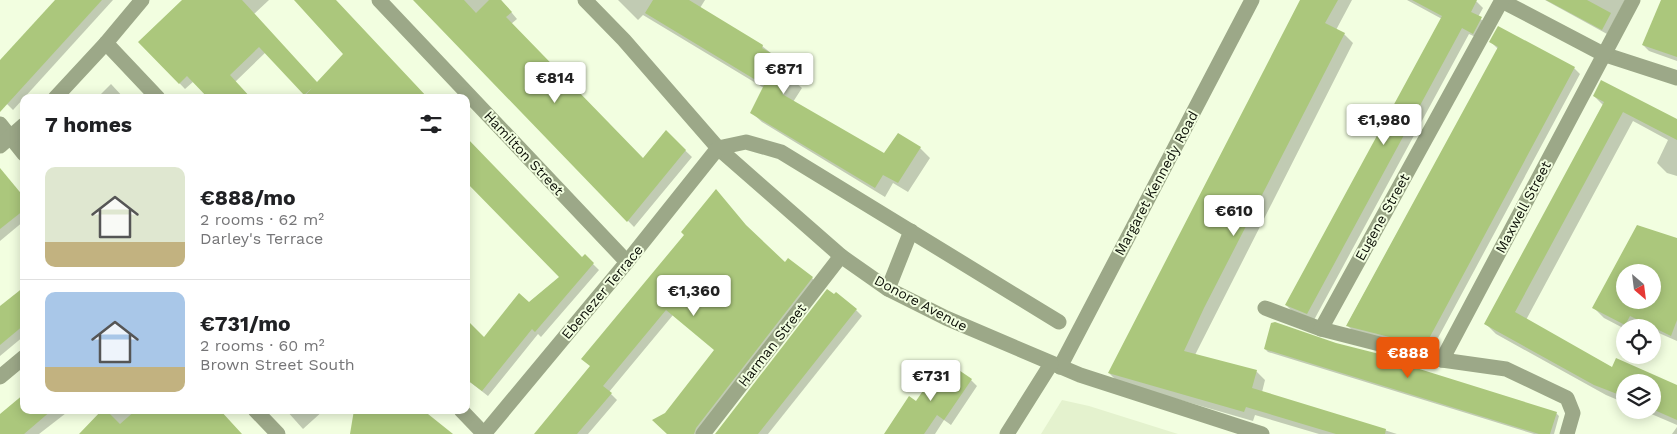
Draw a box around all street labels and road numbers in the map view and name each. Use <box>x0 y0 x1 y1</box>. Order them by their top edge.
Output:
street label: Hamilton Street <box>481 108 567 198</box>
street label: Margaret Kennedy Road <box>1111 108 1201 258</box>
street label: Maxwell Street <box>1492 158 1554 256</box>
street label: Eugene Street <box>1352 171 1412 263</box>
street label: Ebenezer Terrace <box>558 242 646 342</box>
street label: Donore Avenue <box>872 272 970 334</box>
street label: Harman Street <box>735 300 809 390</box>

